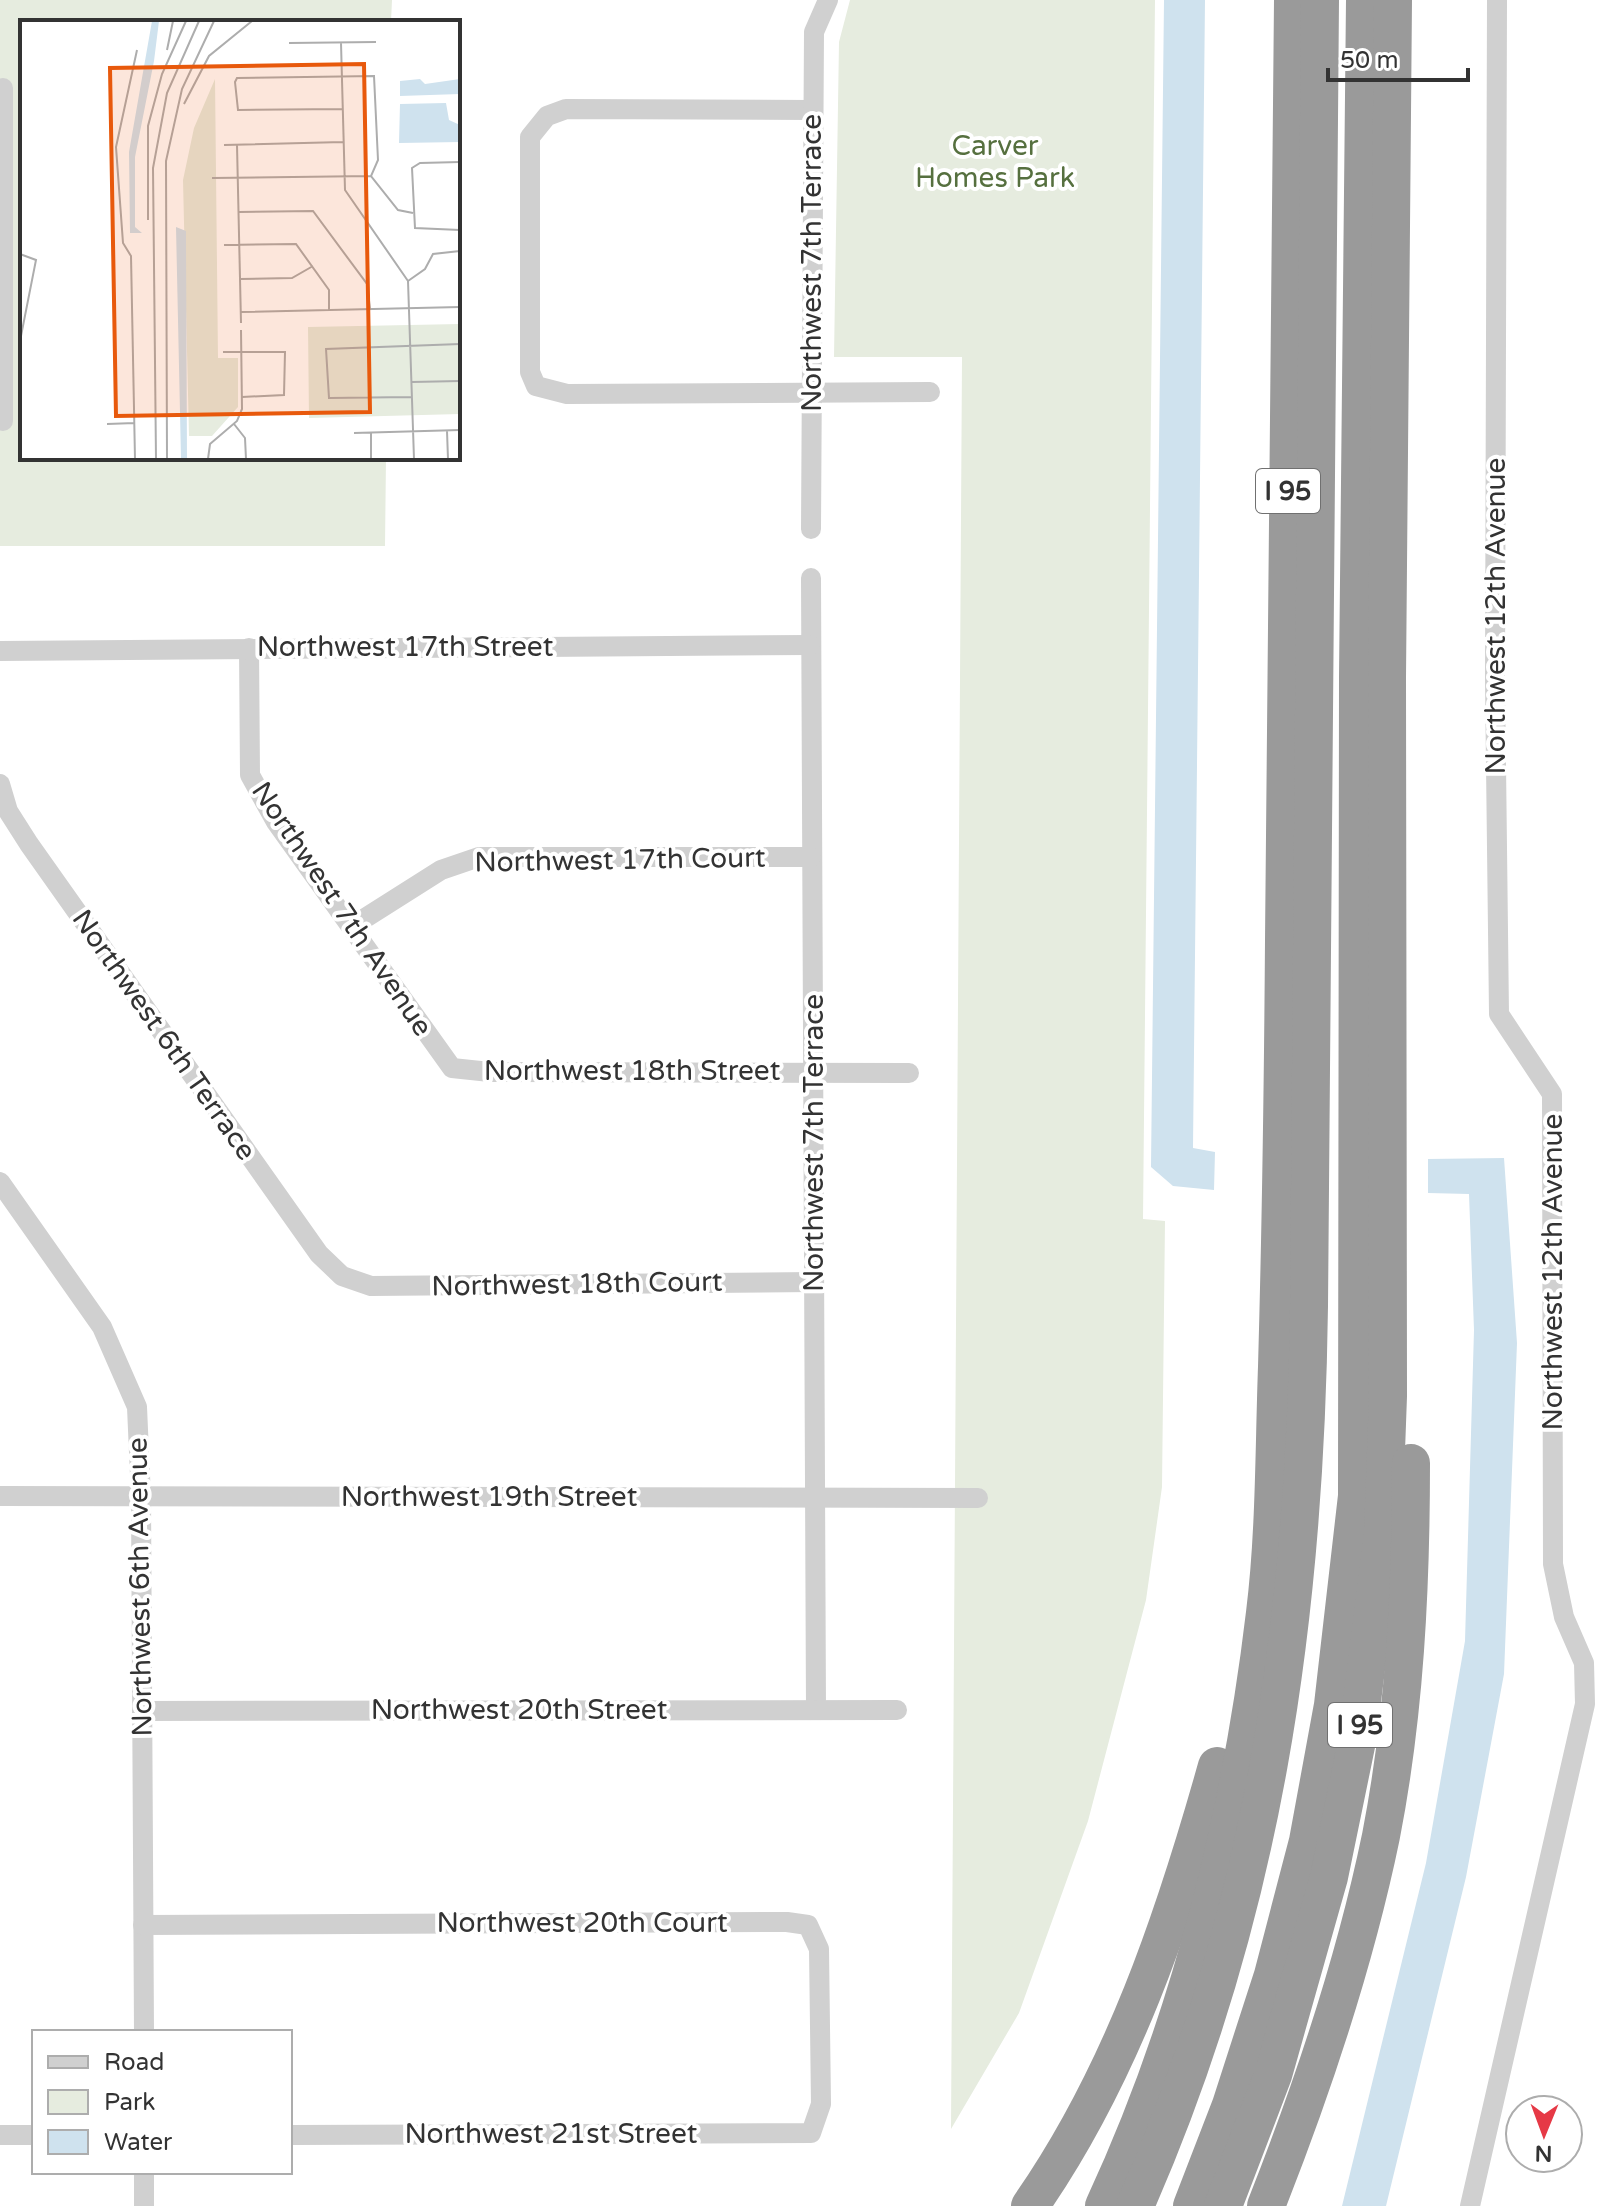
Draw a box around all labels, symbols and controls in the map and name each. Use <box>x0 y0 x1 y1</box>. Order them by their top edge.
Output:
inset map <box>20 20 460 460</box>
scale bar <box>1328 32 1468 82</box>
text: 50 m <box>1340 46 1398 75</box>
street label: Northwest 7th Terrace <box>795 114 829 412</box>
park label: Carver Homes Park <box>915 129 1075 195</box>
street label: Northwest 12th Avenue <box>1479 458 1513 774</box>
road number: I 95 <box>1256 469 1320 513</box>
street label: Northwest 17th Street <box>257 630 554 664</box>
street label: Northwest 7th Avenue <box>244 775 440 1043</box>
street label: Northwest 17th Court <box>474 840 766 880</box>
street label: Northwest 6th Terrace <box>65 903 263 1167</box>
street label: Northwest 7th Terrace <box>797 994 831 1292</box>
street label: Northwest 18th Street <box>484 1054 781 1088</box>
street label: Northwest 12th Avenue <box>1536 1114 1570 1430</box>
street label: Northwest 18th Court <box>431 1264 723 1304</box>
street label: Northwest 6th Avenue <box>120 1437 160 1737</box>
street label: Northwest 19th Street <box>341 1480 638 1514</box>
street label: Northwest 20th Street <box>371 1693 668 1727</box>
road number: I 95 <box>1328 1703 1392 1747</box>
street label: Northwest 20th Court <box>436 1906 728 1940</box>
legend <box>32 2030 292 2174</box>
text: Road <box>104 2048 164 2077</box>
text: Park <box>104 2088 155 2117</box>
north arrow <box>1504 2094 1584 2174</box>
street label: Northwest 21st Street <box>405 2117 698 2151</box>
text: Water <box>104 2128 173 2157</box>
text: N <box>1535 2140 1553 2166</box>

